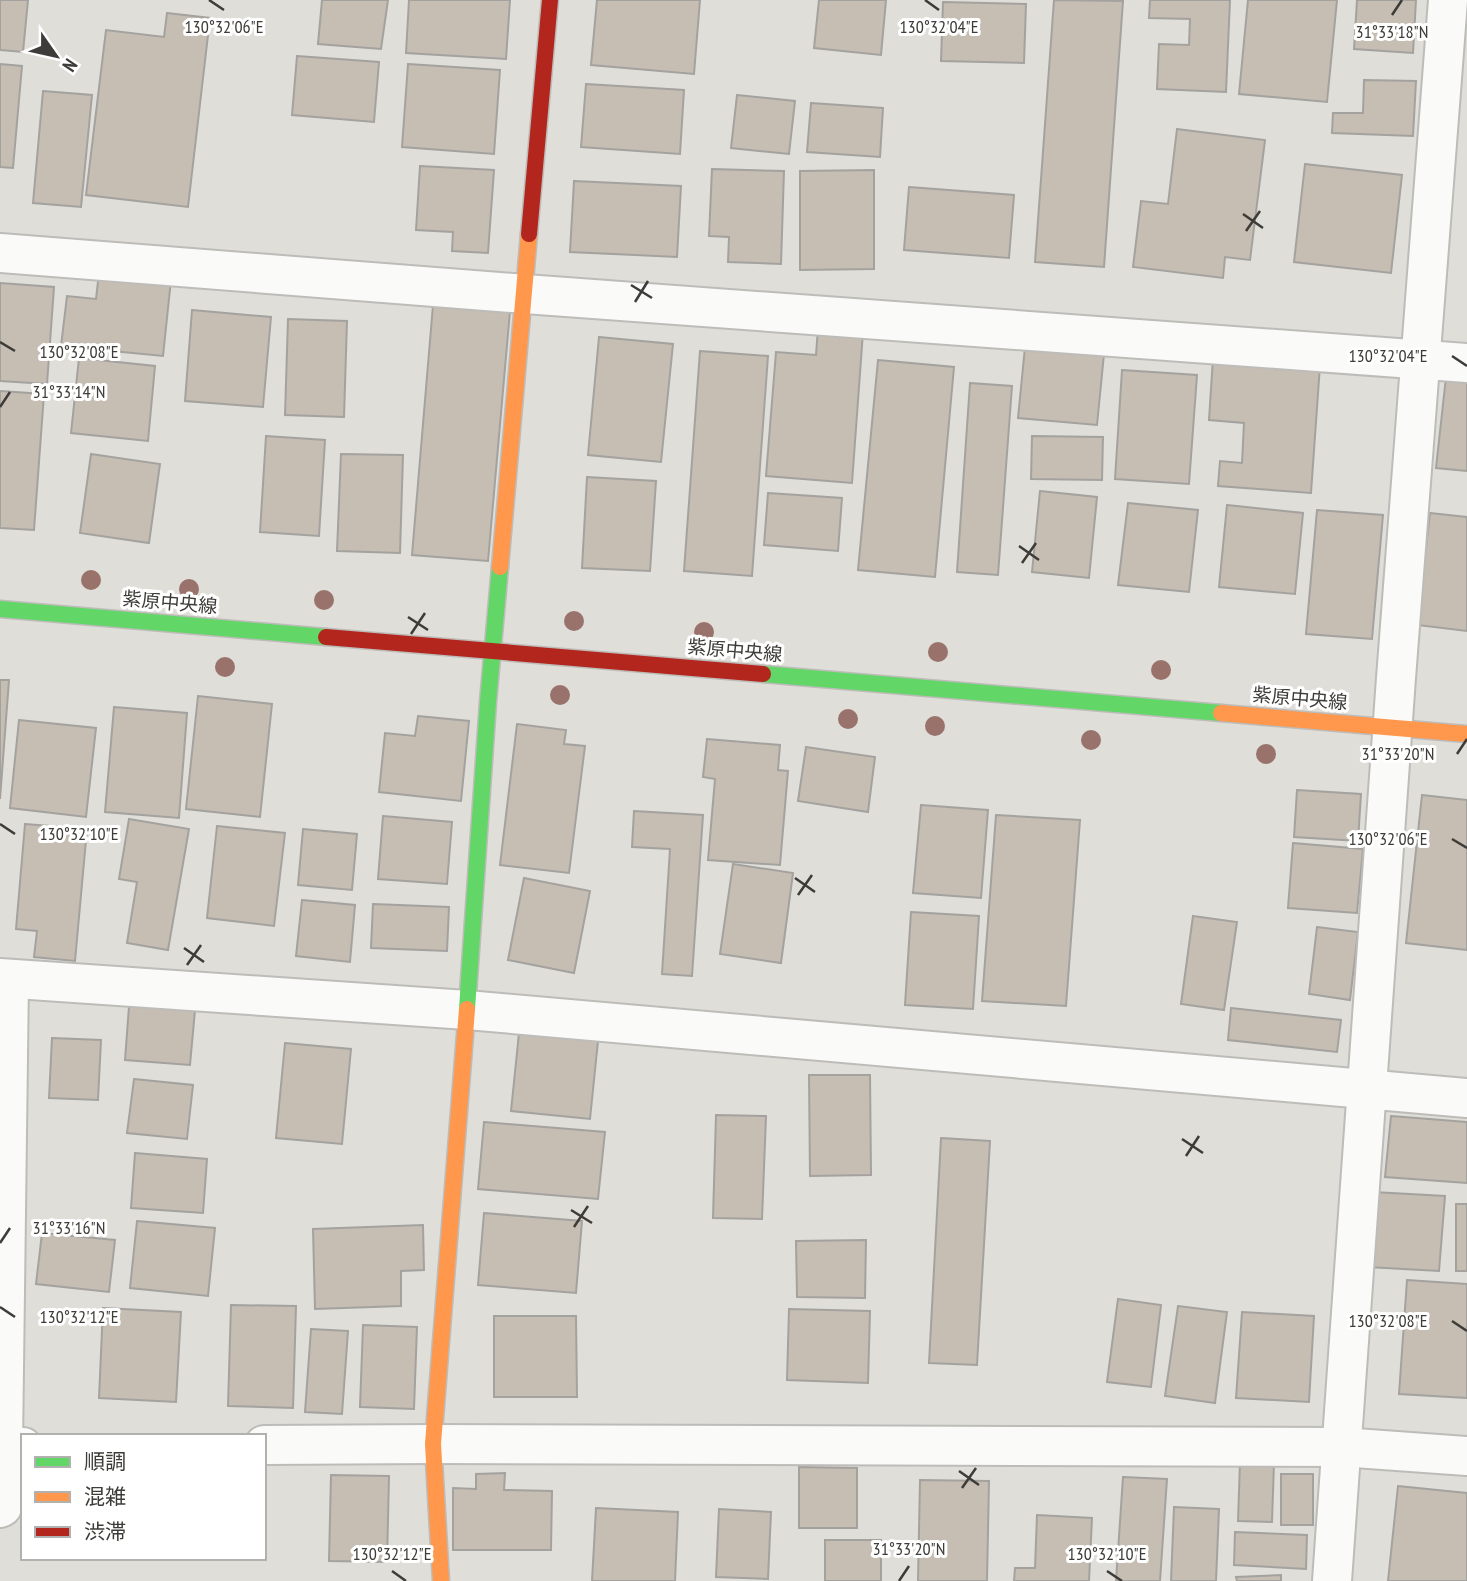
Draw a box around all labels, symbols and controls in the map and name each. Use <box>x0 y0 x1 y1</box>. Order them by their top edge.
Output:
text: 130°32'06"E <box>185 15 263 38</box>
text: 130°32'04"E <box>900 15 978 38</box>
text: 31°33'18"N <box>1356 20 1428 43</box>
north arrow <box>21 21 91 91</box>
text: N <box>57 55 83 76</box>
text: 130°32'08"E <box>40 340 118 363</box>
text: 130°32'04"E <box>1349 344 1427 367</box>
text: 31°33'14"N <box>33 380 105 403</box>
street label: 紫原中央線 <box>122 586 218 618</box>
street label: 紫原中央線 <box>687 634 783 666</box>
street label: 紫原中央線 <box>1252 682 1348 714</box>
text: 31°33'20"N <box>1362 742 1434 765</box>
text: 130°32'10"E <box>40 822 118 845</box>
text: 130°32'06"E <box>1349 827 1427 850</box>
text: 31°33'16"N <box>33 1216 105 1239</box>
text: 130°32'12"E <box>40 1305 118 1328</box>
text: 130°32'08"E <box>1349 1309 1427 1332</box>
legend <box>21 1434 266 1560</box>
text: 順調 <box>84 1448 126 1475</box>
text: 混雑 <box>84 1483 126 1510</box>
text: 渋滞 <box>84 1518 126 1545</box>
text: 31°33'20"N <box>873 1537 945 1560</box>
text: 130°32'12"E <box>353 1542 431 1565</box>
text: 130°32'10"E <box>1068 1542 1146 1565</box>

